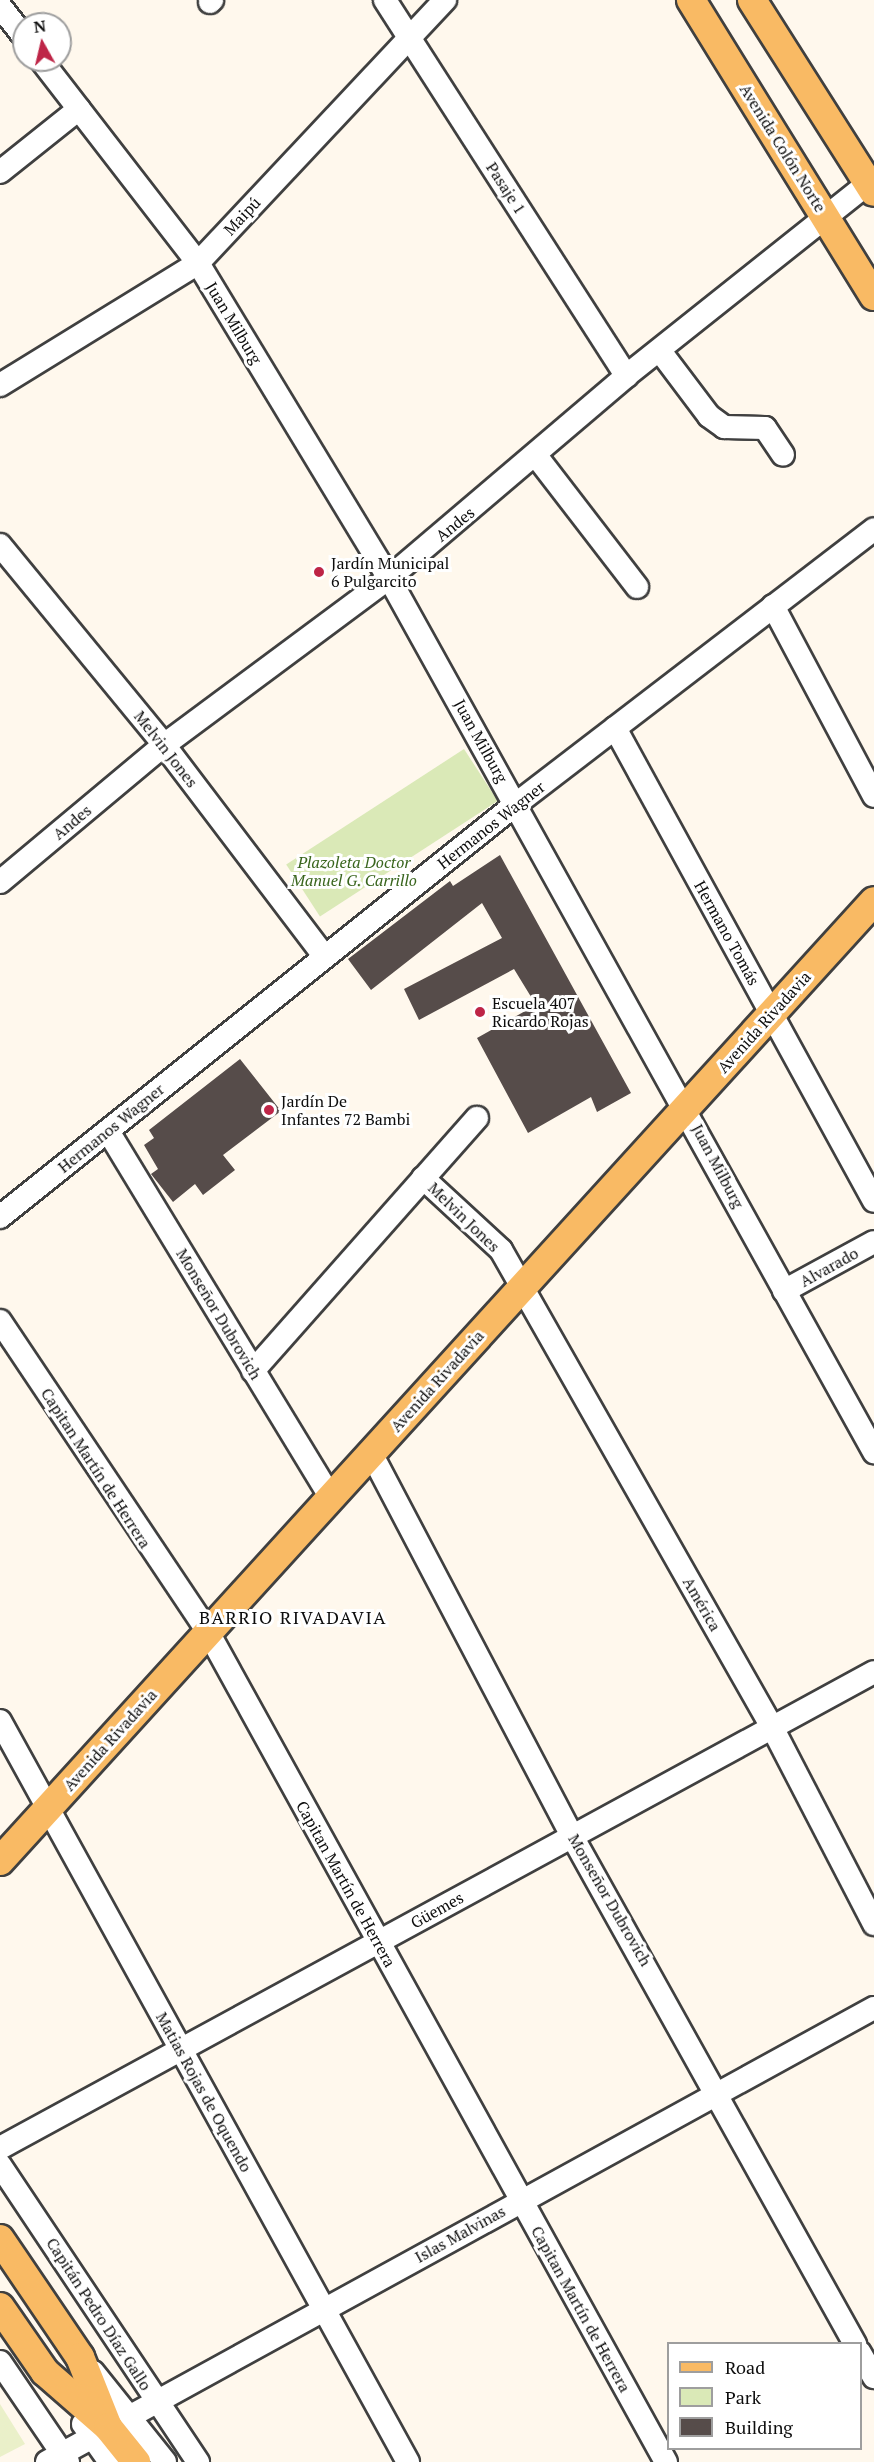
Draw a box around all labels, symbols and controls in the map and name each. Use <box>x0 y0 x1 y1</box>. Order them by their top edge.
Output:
north arrow <box>12 12 72 72</box>
text: N <box>32 14 47 38</box>
street label: Avenida Colón Norte <box>736 80 830 216</box>
street label: Pasaje 1 <box>482 159 530 217</box>
street label: Maipú <box>220 193 264 239</box>
street label: Juan Milburg <box>202 279 266 367</box>
street label: Andes <box>432 503 478 545</box>
place label: Jardín Municipal 6 Pulgarcito <box>331 553 449 591</box>
marker: Jardín Municipal 6 Pulgarcito <box>312 565 326 579</box>
street label: Juan Milburg <box>450 696 512 786</box>
street label: Melvin Jones <box>130 707 202 791</box>
street label: Hermanos Wagner <box>433 777 549 873</box>
street label: Andes <box>49 800 95 844</box>
park label: Plazoleta Doctor Manuel G. Carrillo <box>291 852 417 890</box>
street label: Hermano Tomás <box>690 877 764 989</box>
street label: Avenida Rivadavia <box>713 967 815 1077</box>
place label: Escuela 407 Ricardo Rojas <box>492 993 589 1031</box>
marker: Escuela 407 Ricardo Rojas <box>473 1005 487 1019</box>
street label: Hermanos Wagner <box>54 1079 168 1177</box>
place label: Jardín De Infantes 72 Bambi <box>281 1091 410 1129</box>
marker: Jardín De Infantes 72 Bambi <box>262 1103 276 1117</box>
street label: Juan Milburg <box>688 1121 748 1211</box>
street label: Melvin Jones <box>424 1178 504 1256</box>
street label: Alvarado <box>796 1243 862 1291</box>
street label: Monseñor Dubrovich <box>172 1245 266 1383</box>
street label: Avenida Rivadavia <box>386 1326 488 1436</box>
street label: Capitan Martín de Herrera <box>37 1384 155 1552</box>
street label: América <box>679 1574 725 1634</box>
district label: BARRIO RIVADAVIA <box>199 1606 387 1628</box>
street label: Avenida Rivadavia <box>59 1685 161 1795</box>
street label: Capitan Martín de Herrera <box>292 1798 400 1970</box>
street label: Monseñor Dubrovich <box>564 1831 656 1969</box>
street label: Güemes <box>407 1888 467 1932</box>
street label: Matias Rojas de Oquendo <box>152 2009 256 2175</box>
street label: Islas Malvinas <box>411 2201 509 2267</box>
street label: Capitan Martín de Herrera <box>527 2223 635 2395</box>
street label: Capitán Pedro Díaz Gallo <box>42 2234 156 2394</box>
legend <box>667 2342 862 2450</box>
text: Road <box>725 2355 765 2379</box>
text: Park <box>725 2385 761 2409</box>
text: Building <box>725 2415 793 2439</box>

